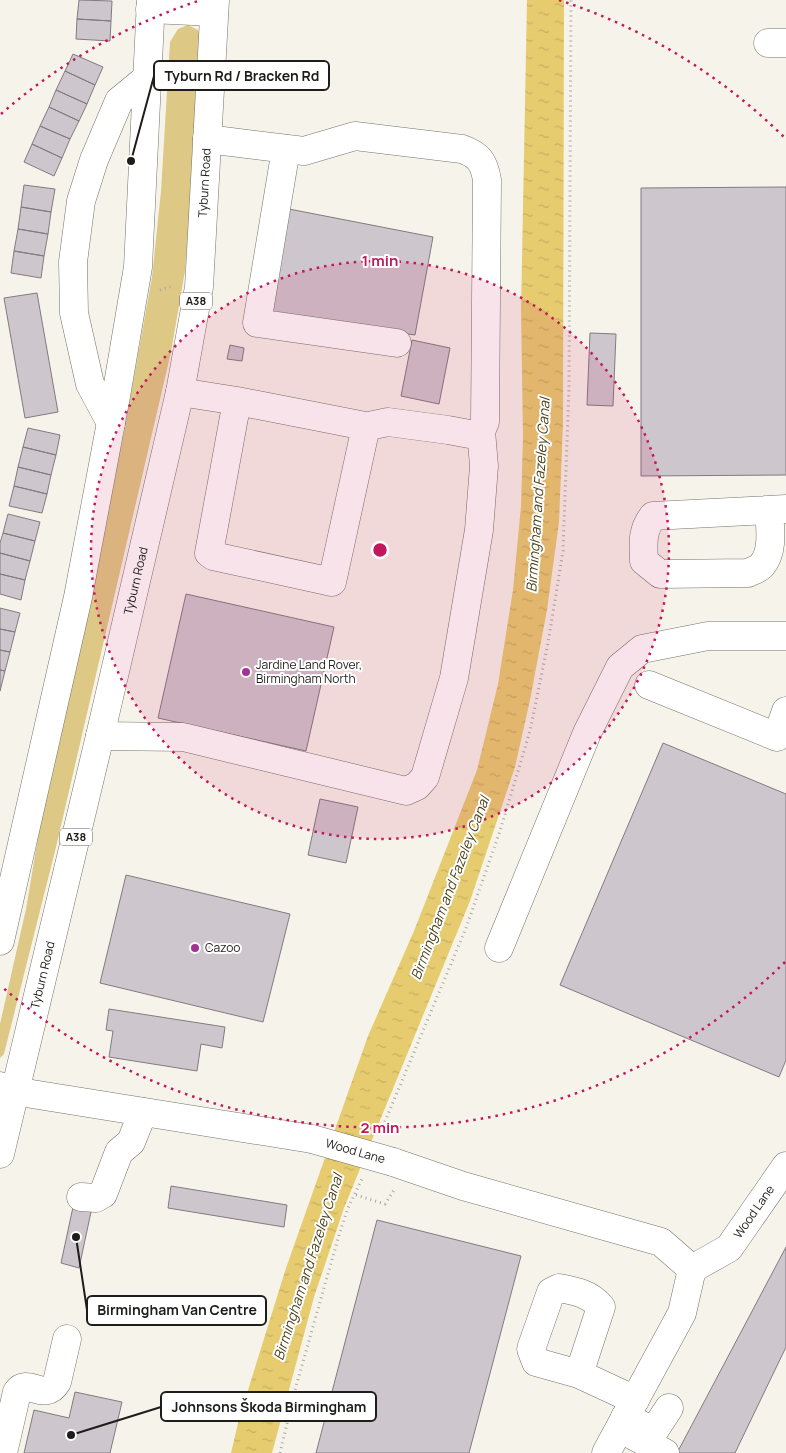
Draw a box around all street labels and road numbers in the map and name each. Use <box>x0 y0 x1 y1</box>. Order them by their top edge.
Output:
street label: Tyburn Road <box>194 148 215 218</box>
road number: A38 <box>180 292 212 310</box>
street label: Tyburn Road <box>119 545 152 616</box>
road number: A38 <box>60 829 92 846</box>
street label: Tyburn Road <box>26 939 59 1011</box>
street label: Wood Lane <box>324 1134 387 1167</box>
street label: Wood Lane <box>729 1182 778 1242</box>

